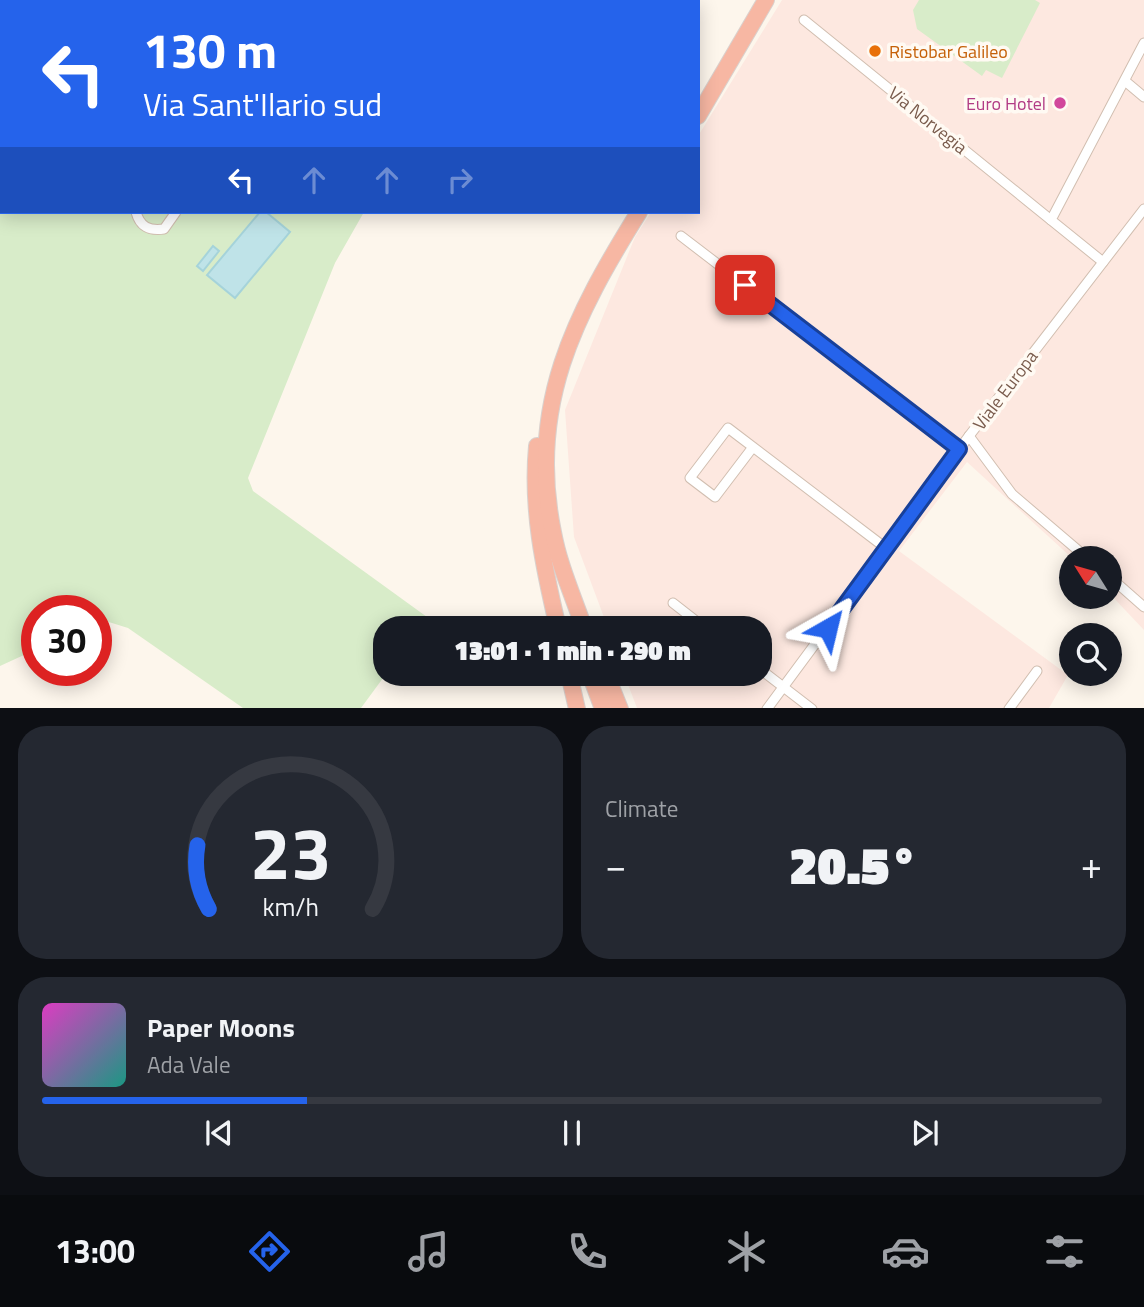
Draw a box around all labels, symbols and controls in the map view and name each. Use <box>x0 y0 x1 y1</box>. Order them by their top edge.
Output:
text: 130 m <box>143 12 277 87</box>
icon: left <box>28 28 119 119</box>
place label: Ristobar Galileo <box>889 38 1008 65</box>
marker: Ristobar Galileo <box>867 43 883 59</box>
text: Via Sant'Ilario sud <box>143 80 382 128</box>
street label: Via Norvegia <box>883 80 973 160</box>
place label: Euro Hotel <box>966 90 1046 117</box>
marker: Euro Hotel <box>1052 95 1068 111</box>
icon: left <box>222 161 260 199</box>
icon: ahead <box>295 161 333 199</box>
icon: ahead <box>368 161 406 199</box>
icon: right <box>441 161 479 199</box>
pin <box>715 255 775 315</box>
icon: arrive <box>726 266 764 304</box>
street label: Viale Europa <box>966 344 1044 436</box>
north arrow <box>1059 546 1122 609</box>
map controls <box>1059 546 1122 686</box>
position arrow <box>791 591 865 665</box>
speed limit sign: 30 <box>21 595 112 686</box>
button: search <box>1059 623 1122 686</box>
text: 13:01 · 1 min · 290 m <box>454 631 691 670</box>
text: Climate <box>605 791 678 826</box>
text: 23 <box>250 797 331 907</box>
text: 20.5° <box>789 825 918 904</box>
text: − <box>605 836 626 894</box>
text: + <box>1081 836 1102 894</box>
text: km/h <box>262 887 319 925</box>
text: Paper Moons <box>147 1008 295 1047</box>
text: Ada Vale <box>147 1047 231 1082</box>
icon: previous <box>200 1114 238 1152</box>
icon: pause <box>553 1114 591 1152</box>
icon: next <box>906 1114 944 1152</box>
text: 13:00 <box>55 1227 135 1275</box>
icon: directions <box>245 1227 294 1276</box>
icon: music <box>404 1227 453 1276</box>
icon: phone <box>563 1227 612 1276</box>
icon: climate <box>722 1227 771 1276</box>
icon: car <box>881 1227 930 1276</box>
icon: filters <box>1040 1227 1089 1276</box>

